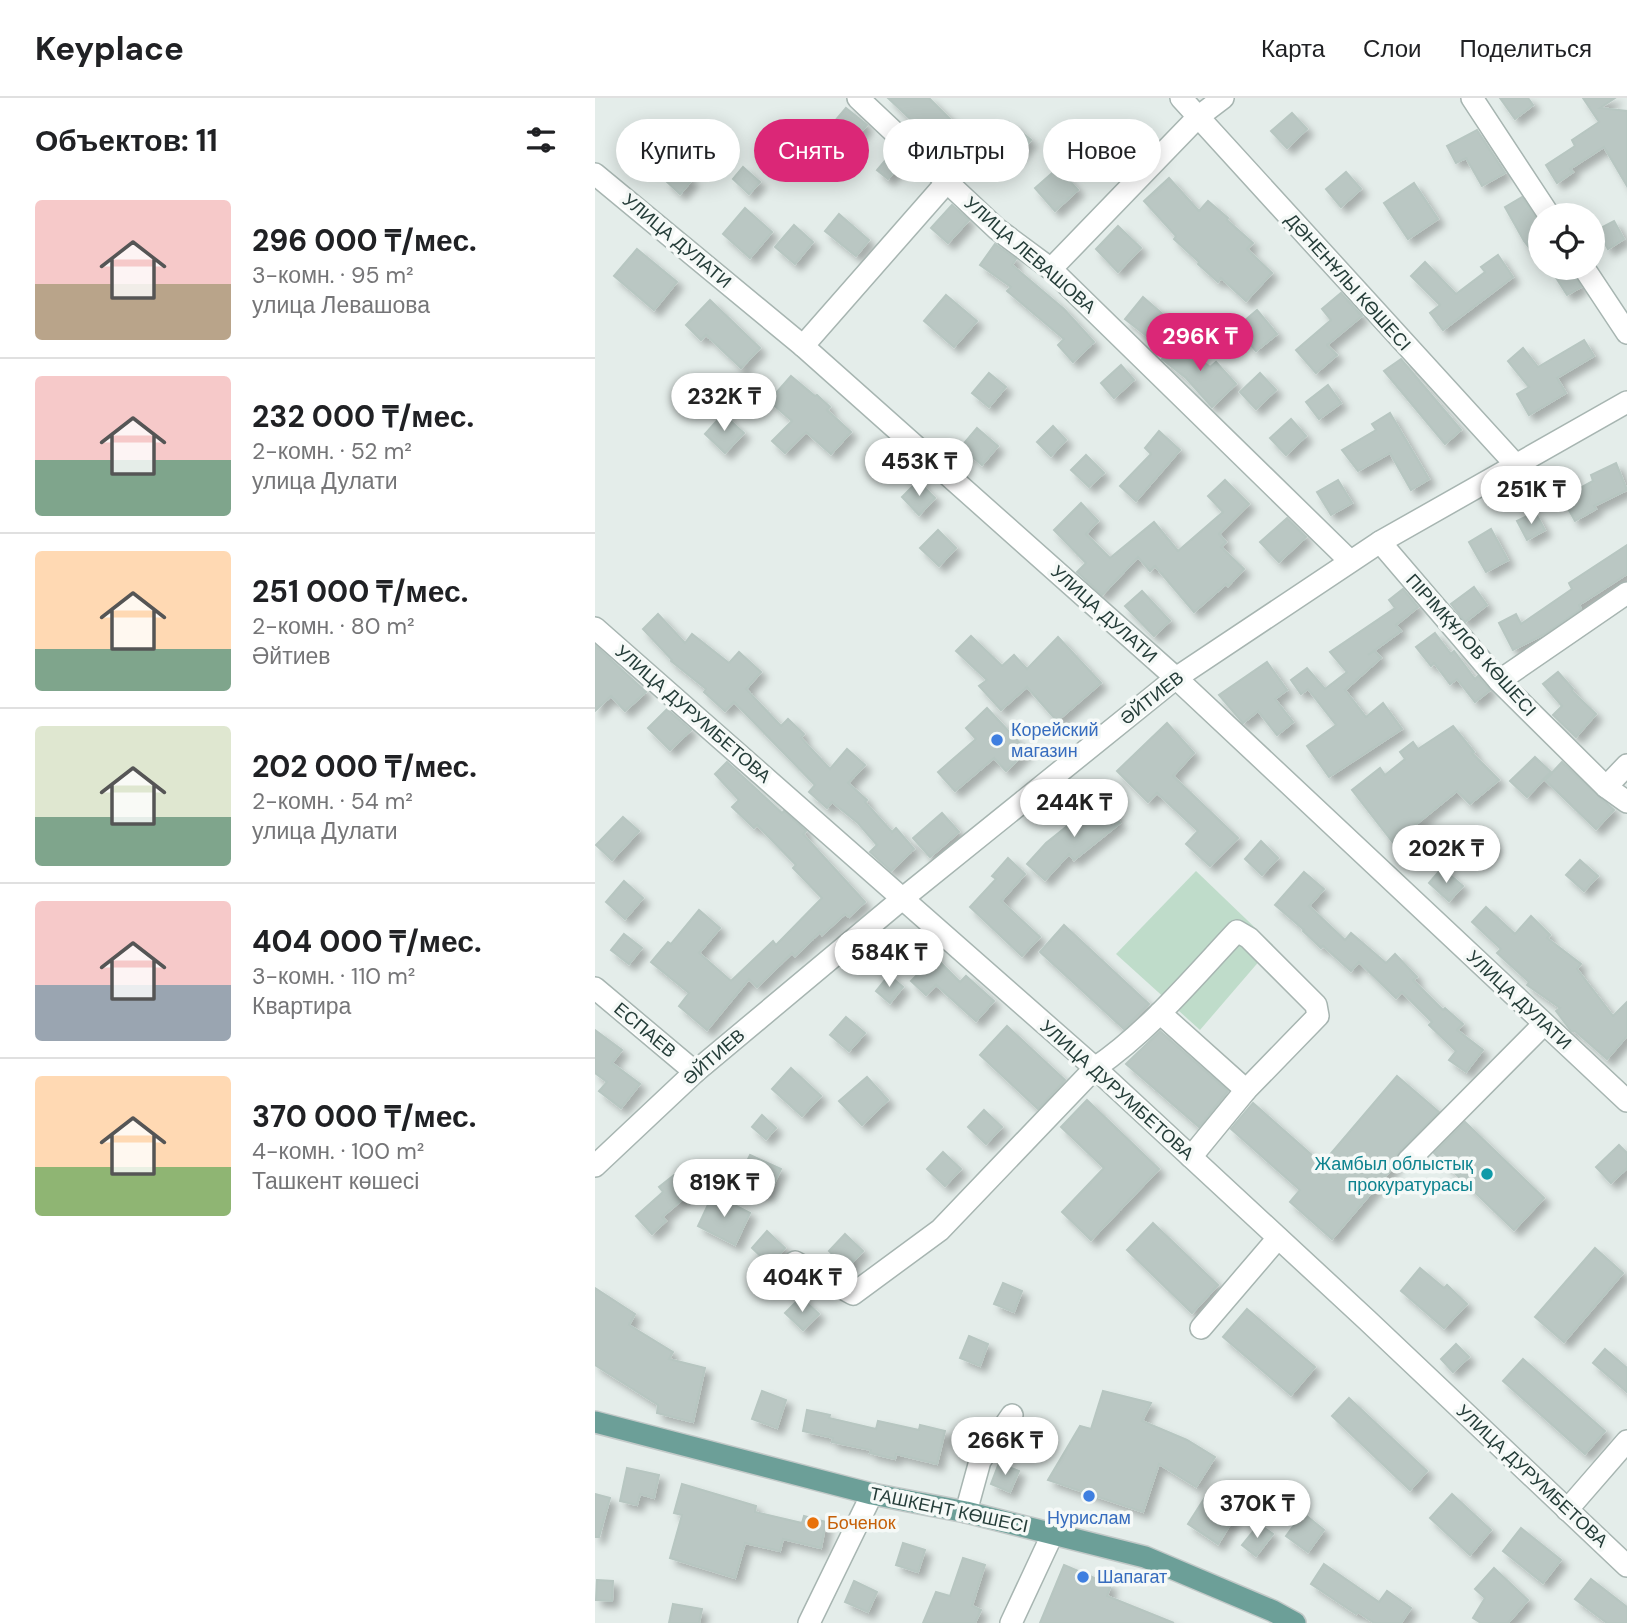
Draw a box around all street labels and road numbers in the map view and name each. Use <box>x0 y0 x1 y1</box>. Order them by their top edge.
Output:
street label: УЛИЦА ДУЛАТИ <box>617 188 737 294</box>
street label: УЛИЦА ЛЕВАШОВА <box>959 191 1101 319</box>
street label: ДӘНЕНҰЛЫ КӨШЕСІ <box>1280 208 1416 356</box>
street label: УЛИЦА ДУЛАТИ <box>1046 560 1162 668</box>
street label: ПІРІМҚҰЛОВ КӨШЕСІ <box>1401 569 1541 721</box>
street label: УЛИЦА ДУРУМБЕТОВА <box>610 640 776 788</box>
street label: ӘЙТИЕВ <box>1115 666 1189 730</box>
street label: УЛИЦА ДУЛАТИ <box>1461 945 1577 1055</box>
street label: ЕСПАЕВ <box>609 997 681 1063</box>
street label: УЛИЦА ДУРУМБЕТОВА <box>1035 1015 1199 1165</box>
street label: ӘЙТИЕВ <box>678 1024 750 1090</box>
street label: УЛИЦА ДУРУМБЕТОВА <box>1451 1399 1613 1553</box>
street label: ТАШКЕНТ КӨШЕСІ <box>868 1482 1030 1538</box>

